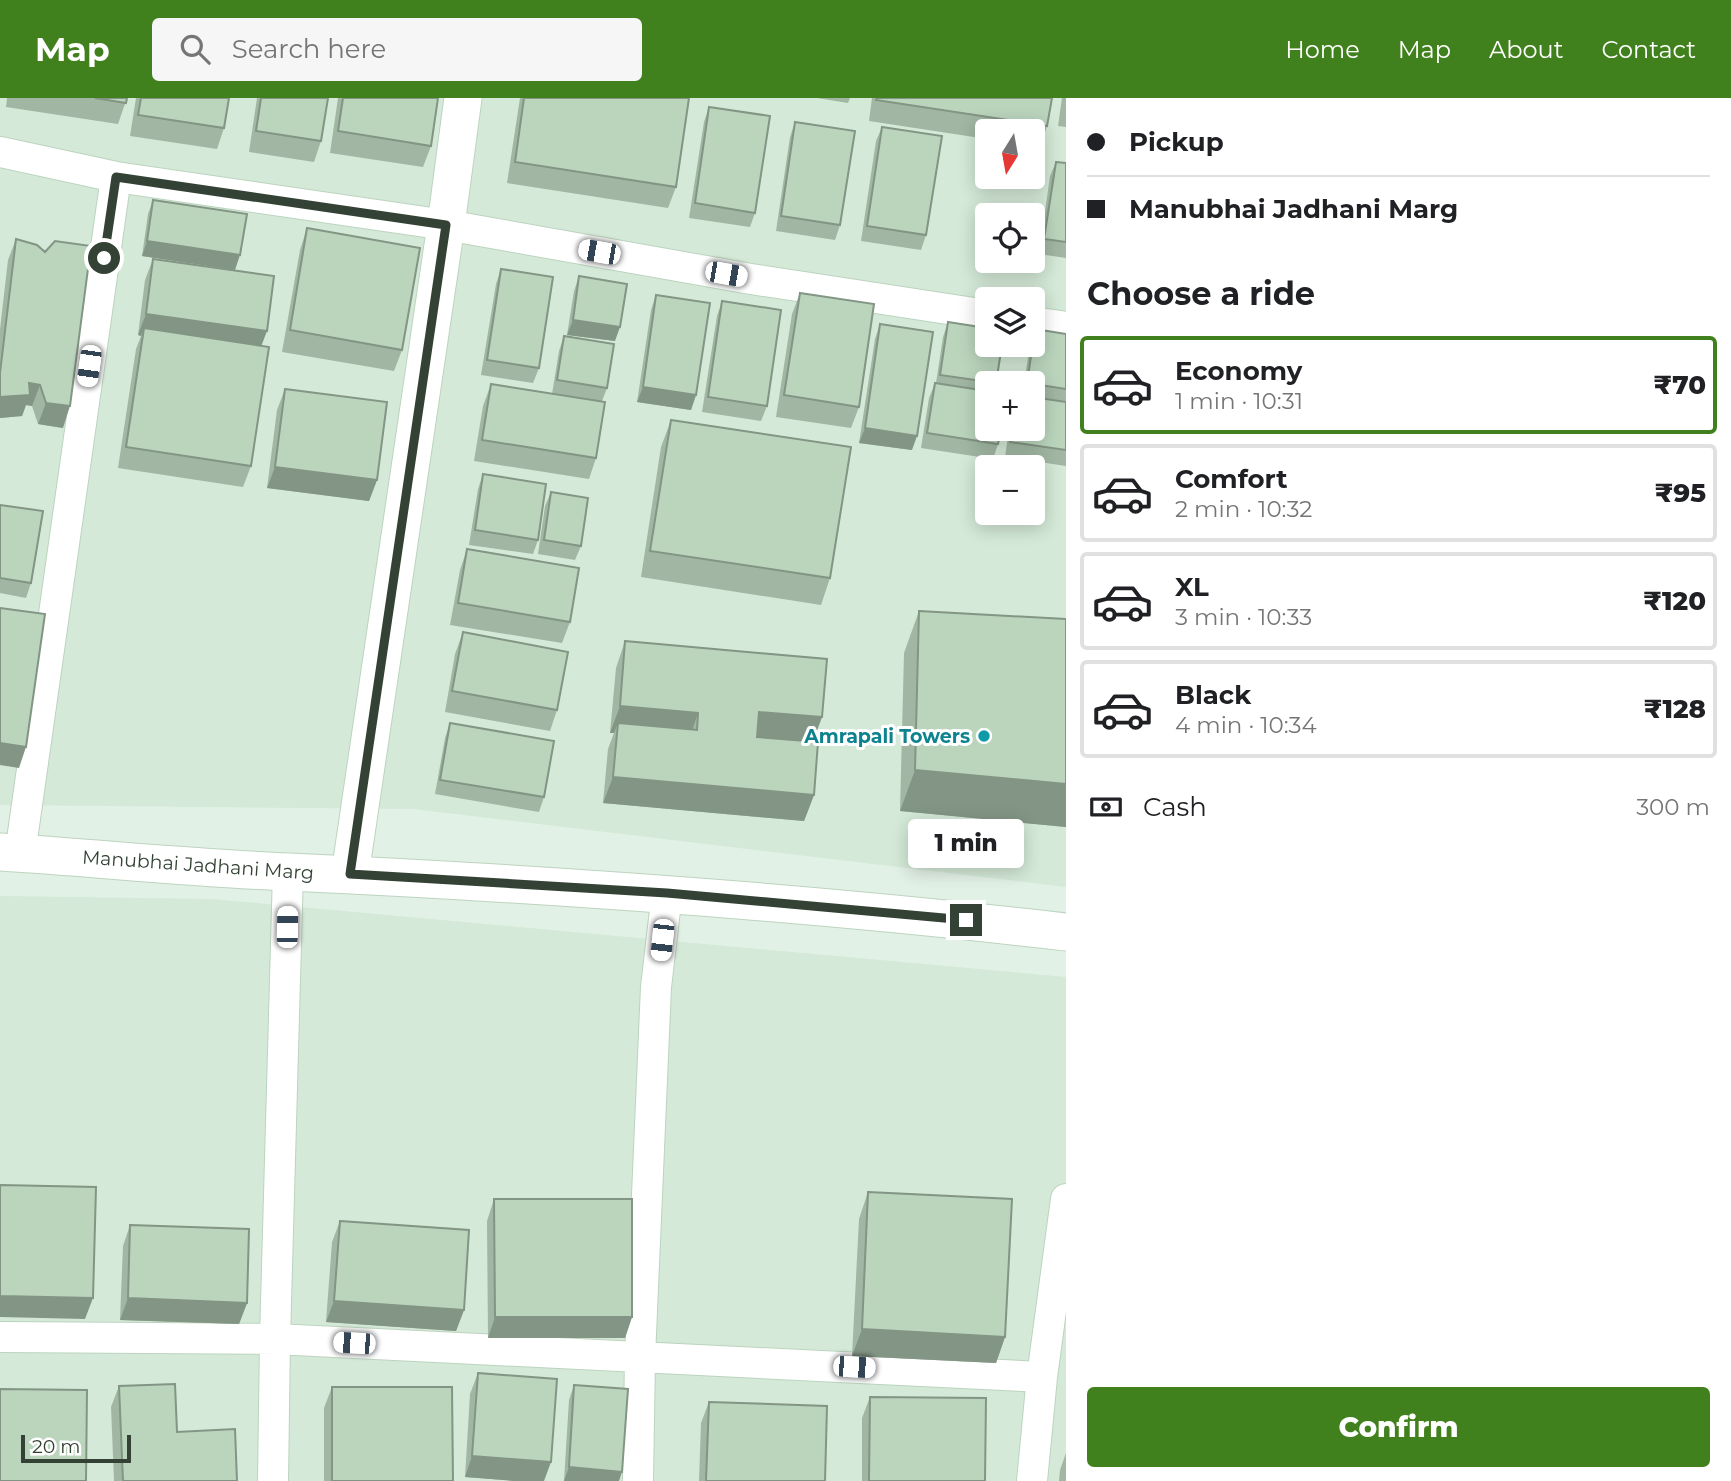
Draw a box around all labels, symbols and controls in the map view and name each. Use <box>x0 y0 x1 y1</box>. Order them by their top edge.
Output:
search box <box>152 18 642 81</box>
text: Map <box>35 29 110 69</box>
icon: search <box>176 30 214 68</box>
text: Search here <box>232 33 386 65</box>
text: Home <box>1285 35 1360 64</box>
text: Map <box>1398 35 1451 64</box>
text: About <box>1489 35 1563 64</box>
text: Contact <box>1601 35 1696 64</box>
north arrow <box>975 119 1045 189</box>
map controls <box>975 119 1045 525</box>
text: Pickup <box>1129 126 1224 158</box>
text: Manubhai Jadhani Marg <box>1129 193 1458 225</box>
button: locate <box>975 203 1045 273</box>
car <box>577 238 622 266</box>
route start <box>88 242 120 274</box>
car <box>704 260 749 288</box>
text: Choose a ride <box>1087 274 1315 313</box>
button: layers <box>975 287 1045 357</box>
car <box>76 344 103 388</box>
icon: car <box>1091 354 1154 417</box>
text: Economy <box>1175 355 1302 387</box>
text: ₹70 <box>1653 369 1706 401</box>
button: + <box>975 371 1045 441</box>
text: 1 min · 10:31 <box>1175 387 1303 415</box>
button: − <box>975 455 1045 525</box>
icon: car <box>1091 462 1154 525</box>
text: Comfort <box>1175 463 1287 495</box>
text: ₹95 <box>1654 477 1706 509</box>
text: 2 min · 10:32 <box>1175 495 1312 523</box>
icon: car <box>1091 570 1154 633</box>
text: XL <box>1175 571 1209 603</box>
text: ₹120 <box>1643 585 1706 617</box>
text: 3 min · 10:33 <box>1175 603 1312 631</box>
icon: car <box>1091 678 1154 741</box>
text: Black <box>1175 679 1251 711</box>
text: ₹128 <box>1644 693 1706 725</box>
text: 4 min · 10:34 <box>1175 711 1317 739</box>
place label: Amrapali Towers <box>803 725 970 748</box>
marker: Amrapali Towers <box>976 728 992 744</box>
icon: cash <box>1087 788 1125 826</box>
text: Cash <box>1143 791 1207 823</box>
text: 300 m <box>1636 793 1710 821</box>
callout: 1 min <box>908 818 1024 868</box>
text: 1 min <box>934 829 998 857</box>
street label: Manubhai Jadhani Marg <box>81 845 315 885</box>
route end <box>950 904 982 936</box>
car <box>277 906 298 948</box>
car <box>650 918 675 962</box>
car <box>333 1331 376 1355</box>
car <box>833 1355 876 1379</box>
button: Confirm <box>1087 1387 1710 1467</box>
scale bar <box>21 1432 131 1464</box>
text: 20 m <box>32 1435 80 1458</box>

